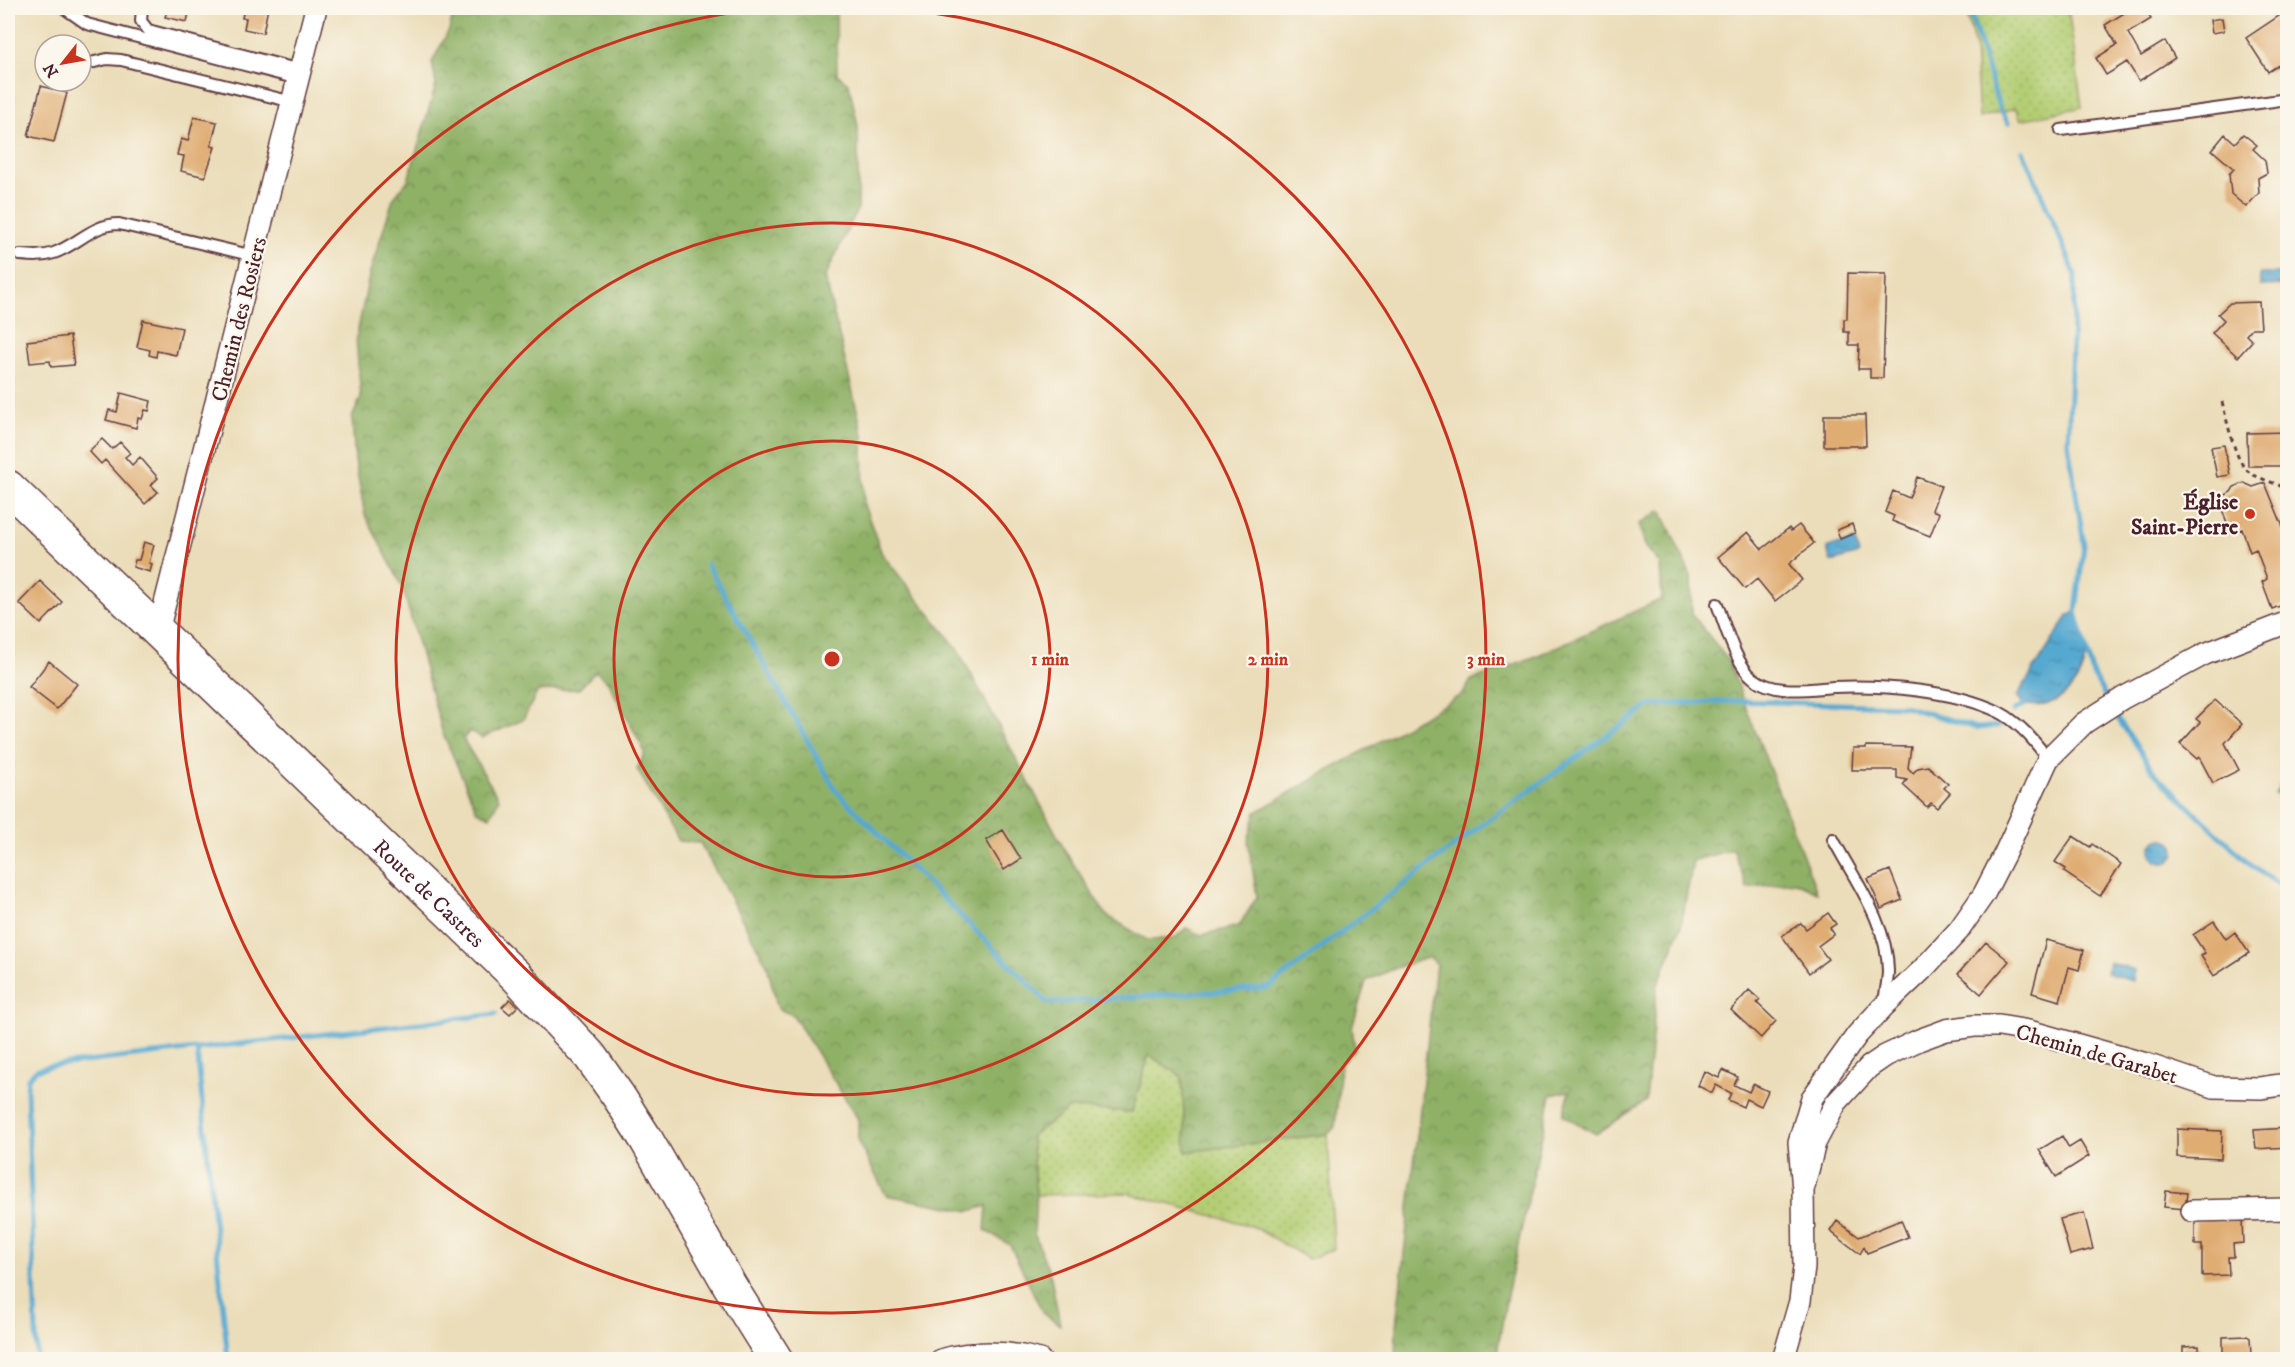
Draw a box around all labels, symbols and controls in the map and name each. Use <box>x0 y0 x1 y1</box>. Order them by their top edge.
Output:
north arrow <box>33 33 93 93</box>
text: N <box>39 59 63 81</box>
street label: Chemin des Rosiers <box>206 234 273 404</box>
place label: Église Saint-Pierre <box>2131 488 2238 541</box>
marker: Église Saint-Pierre <box>2243 507 2257 521</box>
centre of rings <box>822 649 842 669</box>
text: 1 min <box>1031 649 1070 671</box>
text: 2 min <box>1248 649 1289 671</box>
text: 3 min <box>1467 649 1506 671</box>
street label: Route de Castres <box>367 834 490 954</box>
street label: Chemin de Garabet <box>2013 1018 2181 1090</box>

